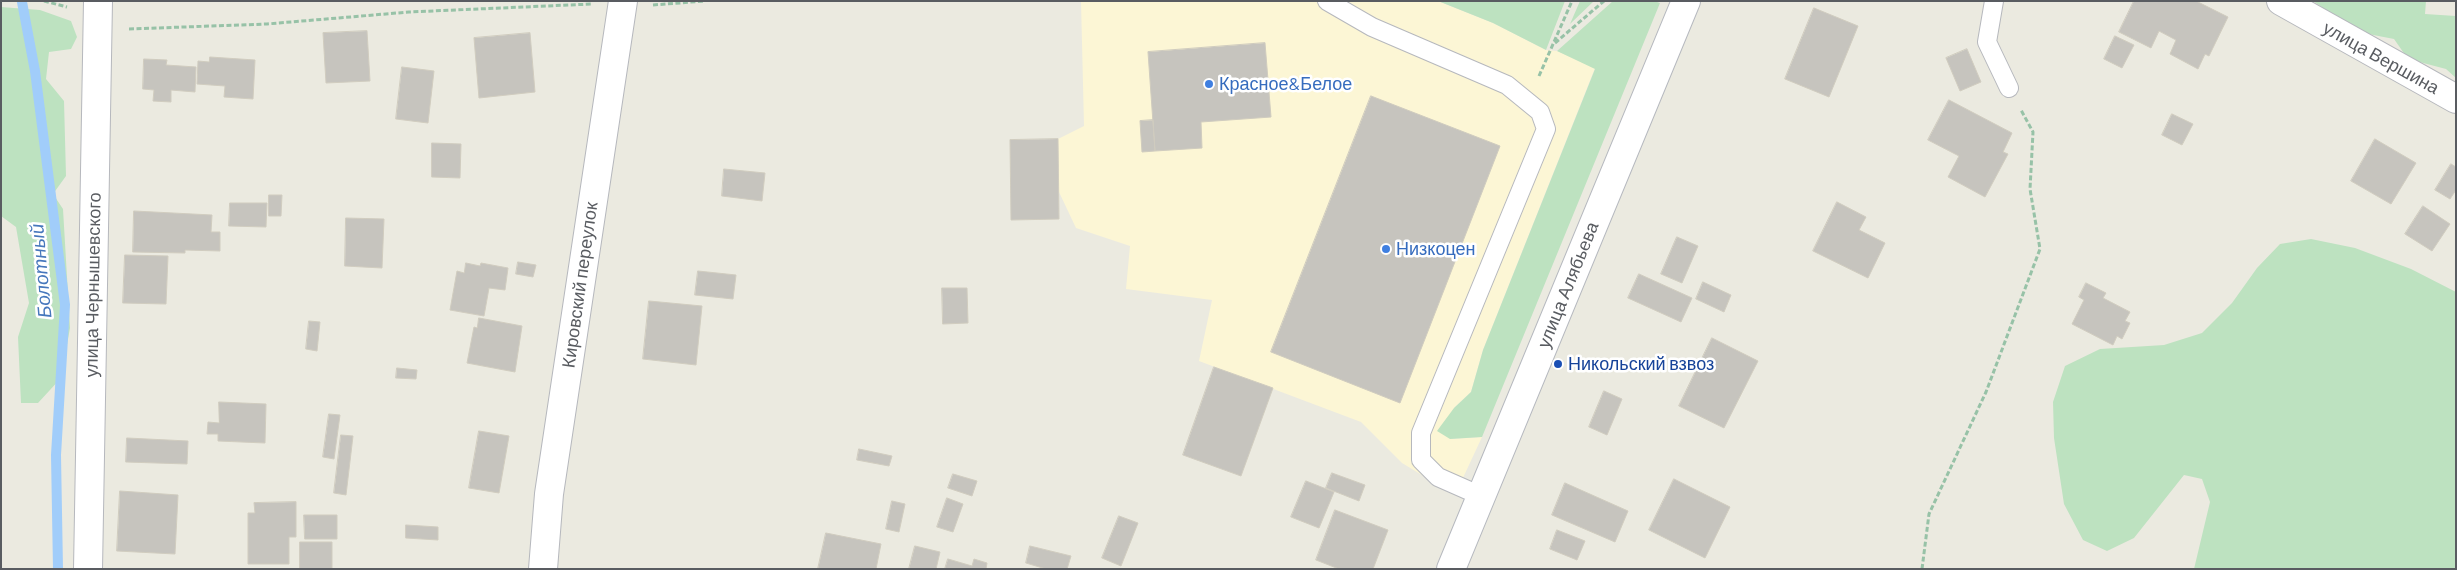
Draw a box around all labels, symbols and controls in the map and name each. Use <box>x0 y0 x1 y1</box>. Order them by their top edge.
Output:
street label: улица Вершина <box>2319 17 2443 99</box>
place label: Красное&Белое <box>1219 73 1352 95</box>
marker: Красное&Белое <box>1203 78 1215 90</box>
street label: улица Чернышевского <box>81 192 105 378</box>
street label: Кировский переулок <box>558 201 602 369</box>
street label: улица Алябьева <box>1533 219 1603 351</box>
water label: Болотный <box>26 223 56 319</box>
place label: Низкоцен <box>1396 238 1475 260</box>
marker: Низкоцен <box>1380 243 1392 255</box>
place label: Никольский взвоз <box>1568 353 1714 375</box>
marker: Никольский взвоз <box>1552 358 1564 370</box>

